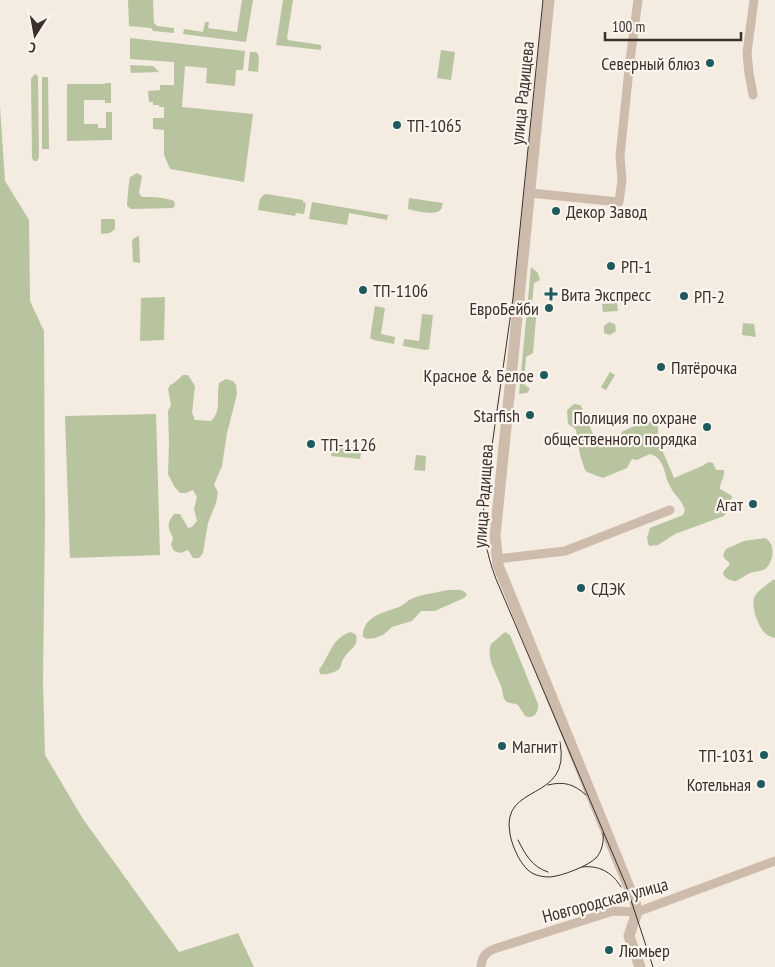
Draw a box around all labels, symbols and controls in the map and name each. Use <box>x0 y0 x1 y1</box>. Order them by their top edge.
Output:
north arrow <box>10 10 60 60</box>
scale bar <box>605 10 741 42</box>
text: 100 m <box>612 17 645 36</box>
text: С <box>27 38 37 57</box>
street label: улица Радищева <box>505 40 539 146</box>
place label: Северный блюз <box>601 52 700 75</box>
marker: Северный блюз <box>704 57 716 69</box>
place label: ТП-1065 <box>407 114 462 137</box>
marker: ТП-1065 <box>391 119 403 131</box>
place label: Декор Завод <box>566 200 647 223</box>
marker: Декор Завод <box>550 205 562 217</box>
place label: РП-1 <box>621 255 652 278</box>
marker: РП-1 <box>605 260 617 272</box>
place label: ТП-1106 <box>373 279 428 302</box>
place label: Вита Экспресс <box>561 283 652 306</box>
marker: ТП-1106 <box>357 284 369 296</box>
place label: РП-2 <box>694 285 725 308</box>
marker: Вита Экспресс <box>545 288 557 300</box>
marker: РП-2 <box>678 290 690 302</box>
place label: ЕвроБейби <box>469 297 539 320</box>
marker: ЕвроБейби <box>543 302 555 314</box>
place label: Пятёрочка <box>671 356 737 379</box>
marker: Пятёрочка <box>655 361 667 373</box>
place label: Красное & Белое <box>424 364 534 387</box>
marker: Красное & Белое <box>538 369 550 381</box>
place label: Starfish <box>473 404 520 427</box>
place label: Полиция по охране общественного порядка <box>544 406 697 450</box>
marker: Starfish <box>524 409 536 421</box>
marker: Полиция по охране общественного порядка <box>701 421 713 433</box>
place label: ТП-1126 <box>321 433 376 456</box>
marker: ТП-1126 <box>305 438 317 450</box>
street label: улица Радищева <box>468 443 498 549</box>
place label: Агат <box>716 493 743 516</box>
marker: Агат <box>747 498 759 510</box>
place label: СДЭК <box>591 577 626 600</box>
marker: СДЭК <box>575 582 587 594</box>
place label: Магнит <box>512 735 558 758</box>
marker: Магнит <box>496 740 508 752</box>
place label: ТП-1031 <box>699 744 754 767</box>
marker: ТП-1031 <box>758 749 770 761</box>
place label: Котельная <box>687 773 751 796</box>
marker: Котельная <box>755 778 767 790</box>
street label: Новгородская улица <box>540 872 670 928</box>
place label: Люмьер <box>618 939 670 962</box>
marker: Люмьер <box>603 944 615 956</box>

